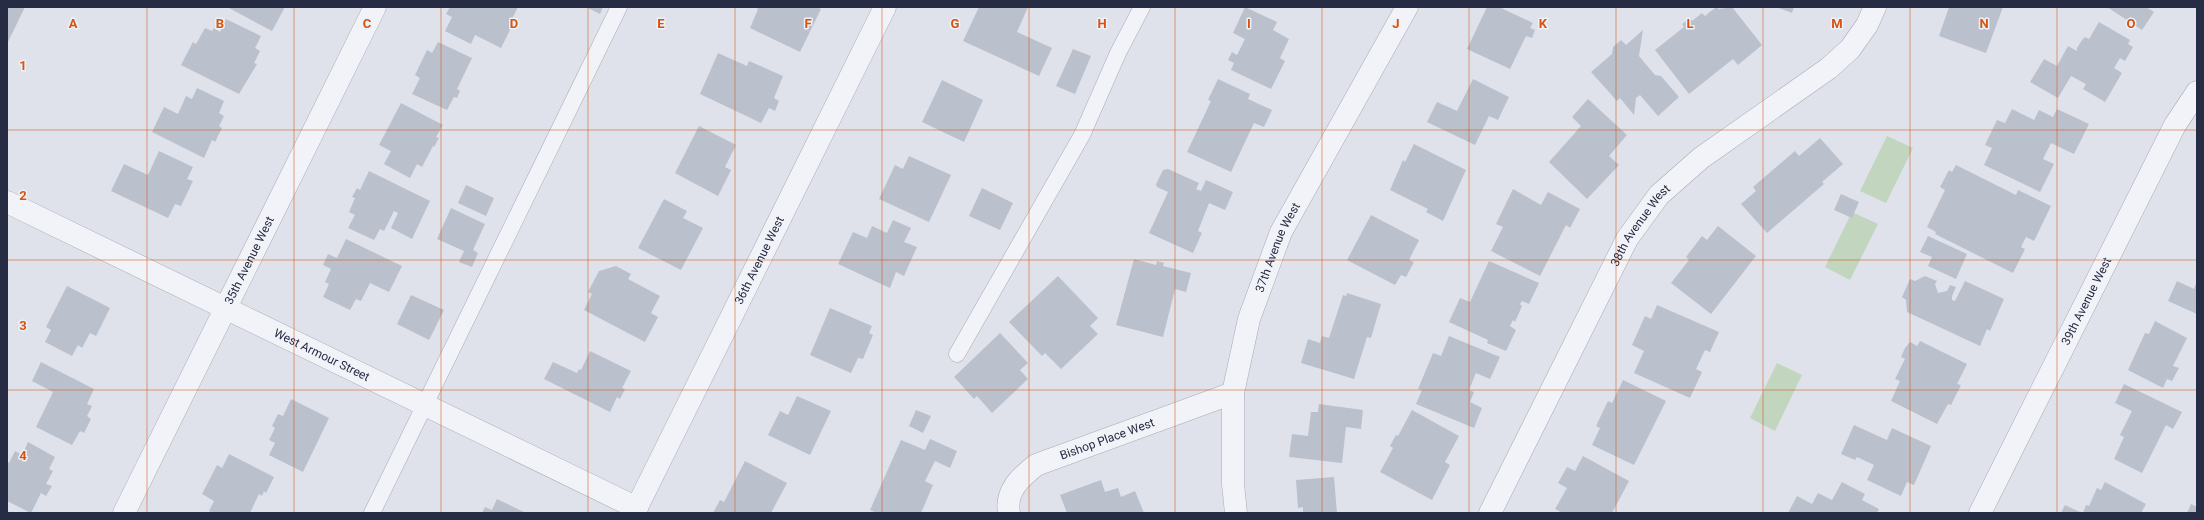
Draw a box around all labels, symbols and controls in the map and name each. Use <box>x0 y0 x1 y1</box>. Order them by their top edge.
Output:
text: A <box>69 16 78 31</box>
text: B <box>216 16 224 31</box>
text: C <box>363 16 372 31</box>
text: D <box>510 16 518 31</box>
text: E <box>657 16 665 31</box>
text: F <box>804 16 812 31</box>
text: G <box>951 16 960 31</box>
text: H <box>1097 16 1107 31</box>
text: I <box>1247 16 1251 31</box>
text: J <box>1392 16 1400 31</box>
text: K <box>1539 16 1548 31</box>
text: L <box>1686 16 1694 31</box>
text: M <box>1831 16 1843 31</box>
text: N <box>1979 16 1989 31</box>
text: O <box>2127 16 2136 31</box>
text: 1 <box>19 58 27 73</box>
street label: 38th Avenue West <box>1608 182 1673 269</box>
text: 2 <box>19 188 27 203</box>
street label: 37th Avenue West <box>1252 200 1303 294</box>
street label: 35th Avenue West <box>222 214 277 307</box>
street label: 36th Avenue West <box>732 214 787 307</box>
street label: 39th Avenue West <box>2059 255 2114 347</box>
text: 3 <box>19 318 27 333</box>
street label: West Armour Street <box>272 326 372 384</box>
street label: Bishop Place West <box>1058 415 1156 463</box>
text: 4 <box>19 448 27 463</box>

